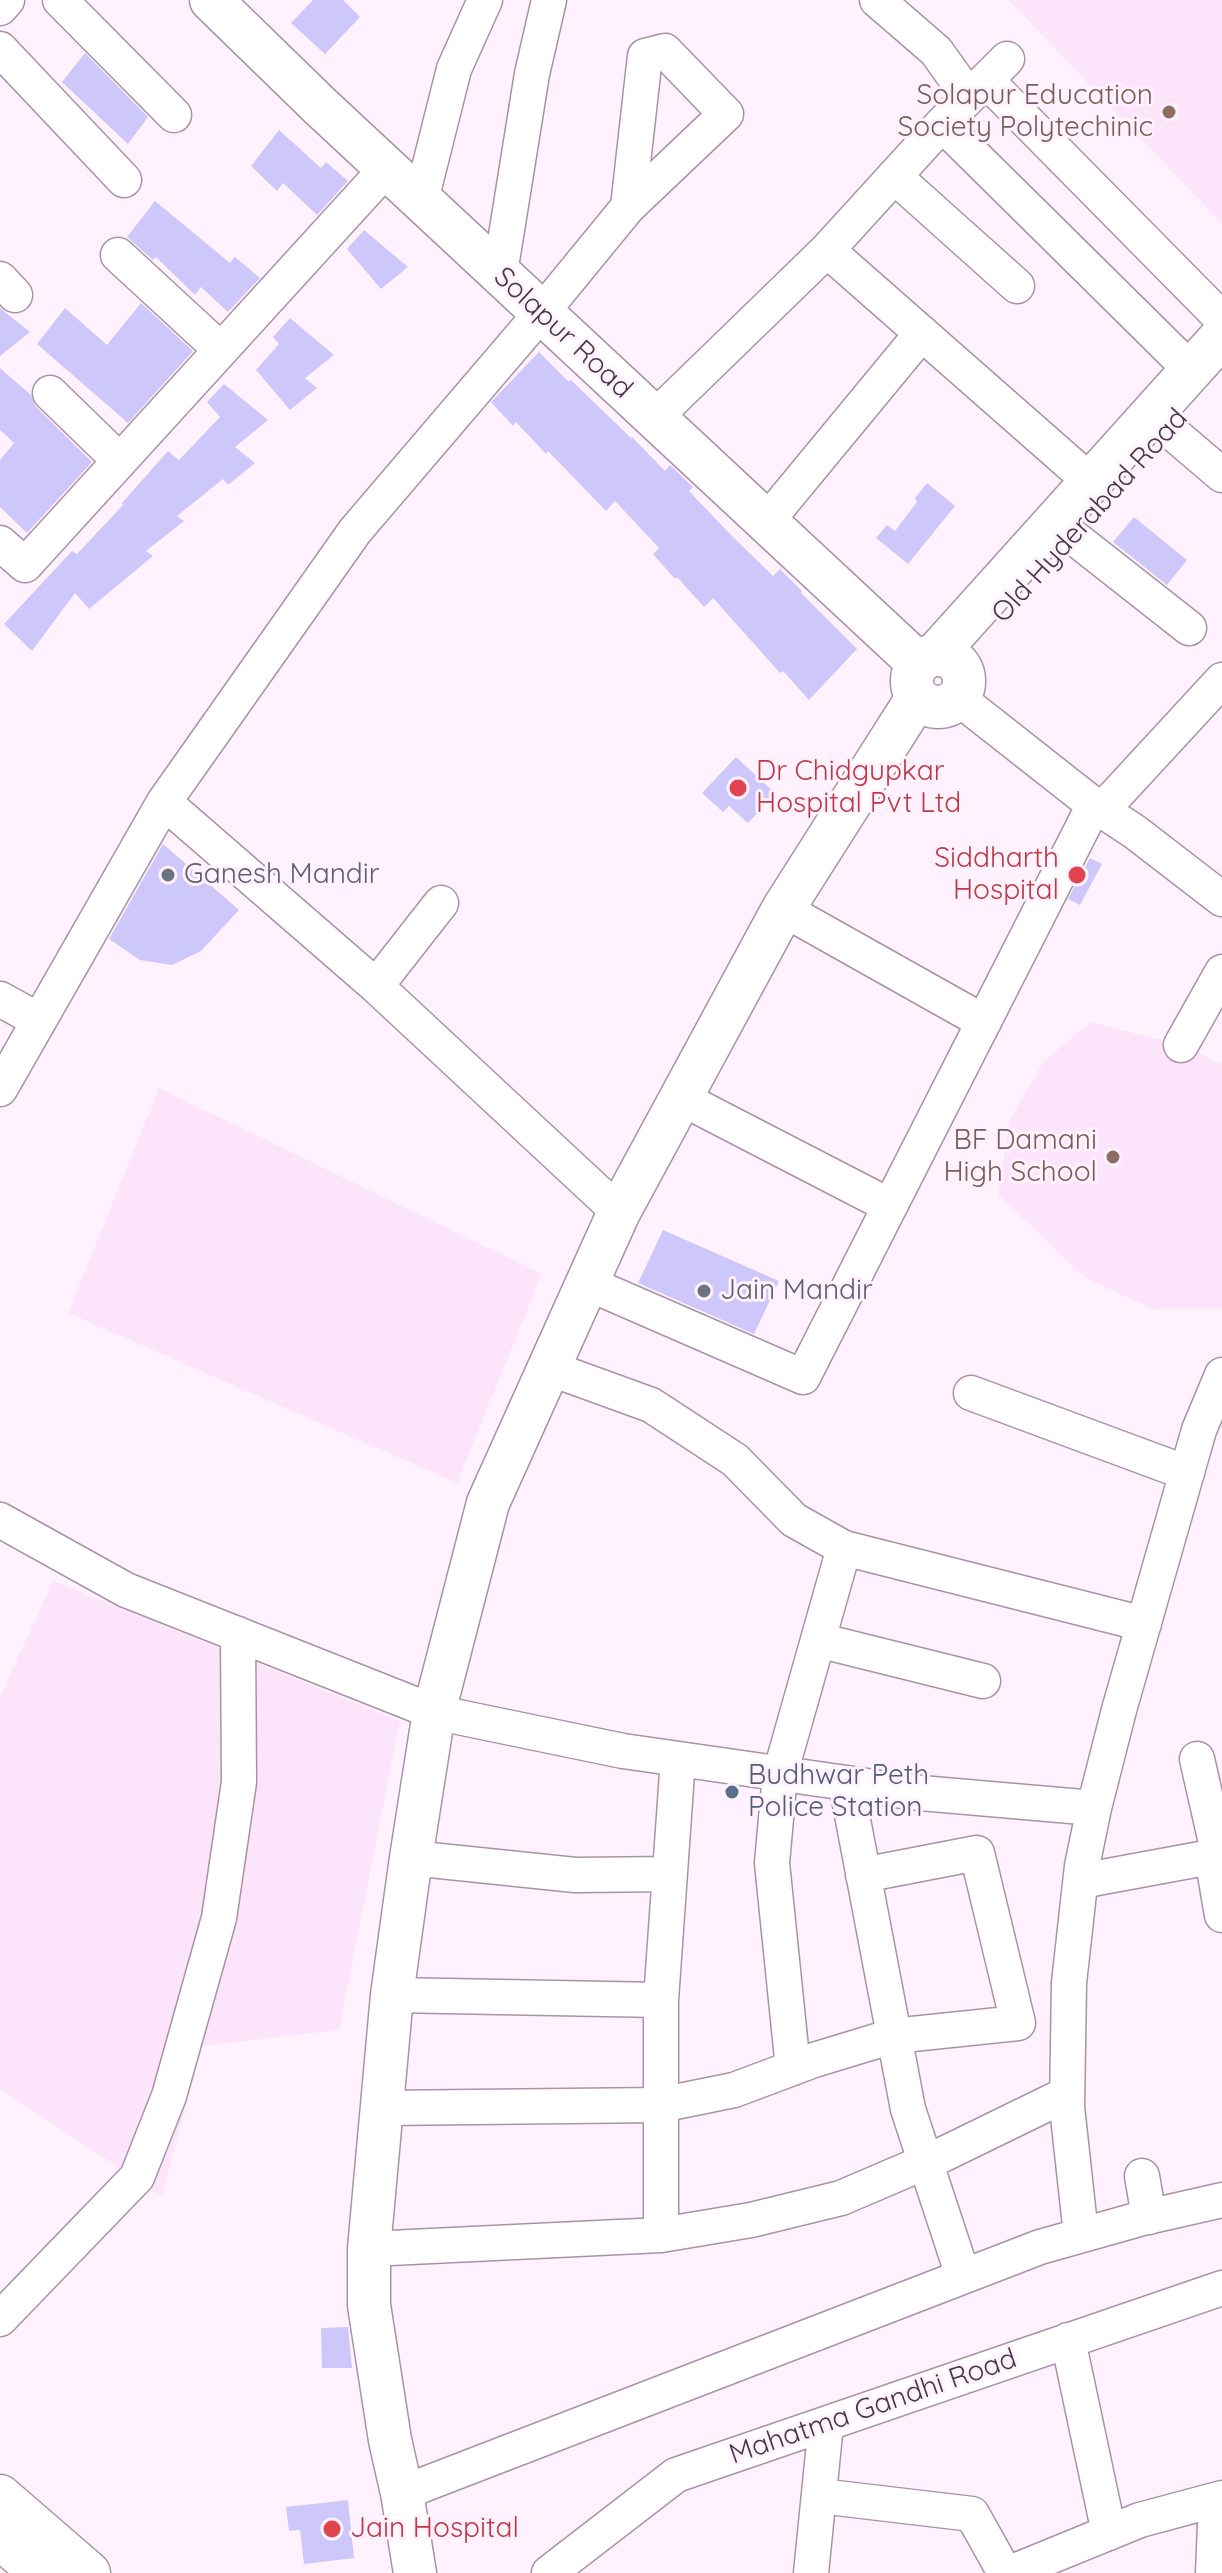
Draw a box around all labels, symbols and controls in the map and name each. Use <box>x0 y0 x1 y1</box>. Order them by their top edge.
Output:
place label: Solapur Education Society Polytechinic <box>898 79 1153 145</box>
marker: Solapur Education Society Polytechinic <box>1160 103 1178 121</box>
street label: Solapur Road <box>487 260 639 406</box>
street label: Old Hyderabad Road <box>985 402 1195 630</box>
place label: Dr Chidgupkar Hospital Pvt Ltd <box>756 755 961 821</box>
marker: Dr Chidgupkar Hospital Pvt Ltd <box>727 777 749 799</box>
place label: Siddharth Hospital <box>934 842 1059 908</box>
place label: Ganesh Mandir <box>184 858 380 892</box>
marker: Siddharth Hospital <box>1066 864 1088 886</box>
marker: Ganesh Mandir <box>159 866 177 884</box>
place label: BF Damani High School <box>943 1124 1097 1190</box>
marker: BF Damani High School <box>1104 1148 1122 1166</box>
place label: Jain Mandir <box>720 1274 873 1308</box>
marker: Jain Mandir <box>695 1282 713 1300</box>
place label: Budhwar Peth Police Station <box>748 1759 929 1825</box>
marker: Budhwar Peth Police Station <box>723 1783 741 1801</box>
street label: Mahatma Gandhi Road <box>725 2342 1021 2472</box>
place label: Jain Hospital <box>350 2512 519 2546</box>
marker: Jain Hospital <box>321 2518 343 2540</box>

